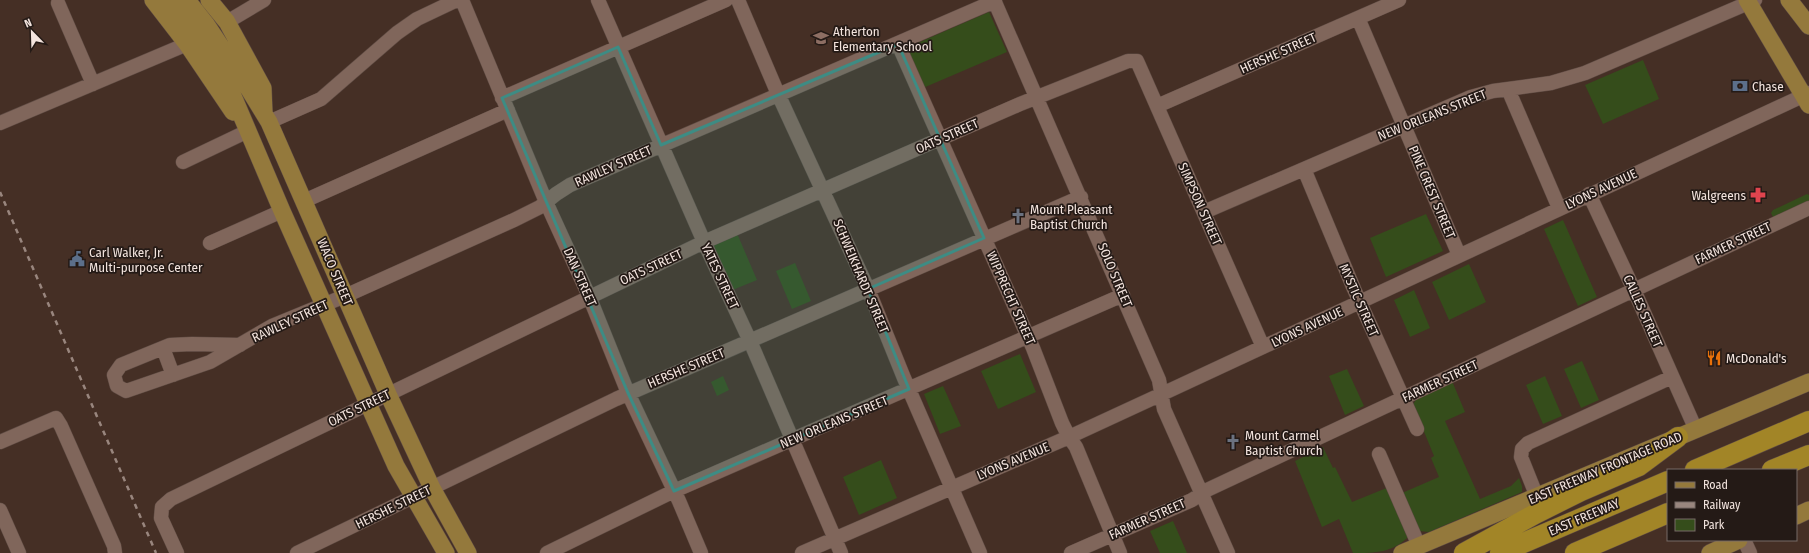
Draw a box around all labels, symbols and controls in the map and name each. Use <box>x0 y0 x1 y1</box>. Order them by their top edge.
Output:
north arrow <box>12 12 52 52</box>
text: N <box>23 16 34 31</box>
place label: Atherton Elementary School <box>833 24 933 54</box>
school or university icon: Atherton Elementary School <box>812 29 830 47</box>
street label: HERSHE STREET <box>1238 29 1318 77</box>
bank icon: Chase <box>1731 77 1749 95</box>
place label: Chase <box>1752 79 1784 94</box>
street label: NEW ORLEANS STREET <box>1376 86 1488 144</box>
street label: OATS STREET <box>913 116 981 156</box>
street label: RAWLEY STREET <box>572 142 654 190</box>
street label: PINE CREST STREET <box>1406 143 1458 241</box>
street label: SIMPSON STREET <box>1175 160 1225 248</box>
street label: LYONS AVENUE <box>1563 166 1639 212</box>
pharmacy icon: Walgreens <box>1749 186 1767 204</box>
place label: Walgreens <box>1691 188 1746 203</box>
place label: Mount Pleasant Baptist Church <box>1030 202 1113 232</box>
church icon: Mount Pleasant Baptist Church <box>1009 207 1027 225</box>
street label: SCHWEIKHARDT STREET <box>830 217 892 335</box>
street label: FARMER STREET <box>1693 219 1773 267</box>
street label: WACO STREET <box>314 236 356 308</box>
street label: YATES STREET <box>698 241 742 311</box>
street label: SOLO STREET <box>1095 241 1135 309</box>
place label: Carl Walker, Jr. Multi-purpose Center <box>89 245 203 275</box>
street label: DAN STREET <box>560 245 600 309</box>
street label: OATS STREET <box>617 246 685 288</box>
street label: WIPPRECHT STREET <box>984 249 1038 347</box>
public building icon: Carl Walker, Jr. Multi-purpose Center <box>68 250 86 268</box>
street label: MYSTIC STREET <box>1336 261 1382 339</box>
street label: CALLES STREET <box>1620 272 1666 350</box>
street label: RAWLEY STREET <box>249 297 331 345</box>
street label: LYONS AVENUE <box>1269 304 1345 350</box>
street label: HERSHE STREET <box>645 345 727 391</box>
restaurant icon: McDonald's <box>1705 349 1723 367</box>
place label: McDonald's <box>1726 351 1787 366</box>
street label: FARMER STREET <box>1400 357 1480 405</box>
street label: OATS STREET <box>326 387 392 429</box>
street label: NEW ORLEANS STREET <box>778 393 890 451</box>
place label: Mount Carmel Baptist Church <box>1245 428 1323 458</box>
street label: EAST FREEWAY FRONTAGE ROAD <box>1526 429 1684 507</box>
church icon: Mount Carmel Baptist Church <box>1224 433 1242 451</box>
street label: LYONS AVENUE <box>975 439 1051 483</box>
legend <box>1667 469 1797 541</box>
text: Road <box>1703 478 1728 492</box>
street label: HERSHE STREET <box>353 482 433 532</box>
street label: FARMER STREET <box>1107 495 1187 543</box>
street label: EAST FREEWAY <box>1546 495 1622 539</box>
text: Railway <box>1703 498 1741 512</box>
text: Park <box>1703 518 1725 532</box>

